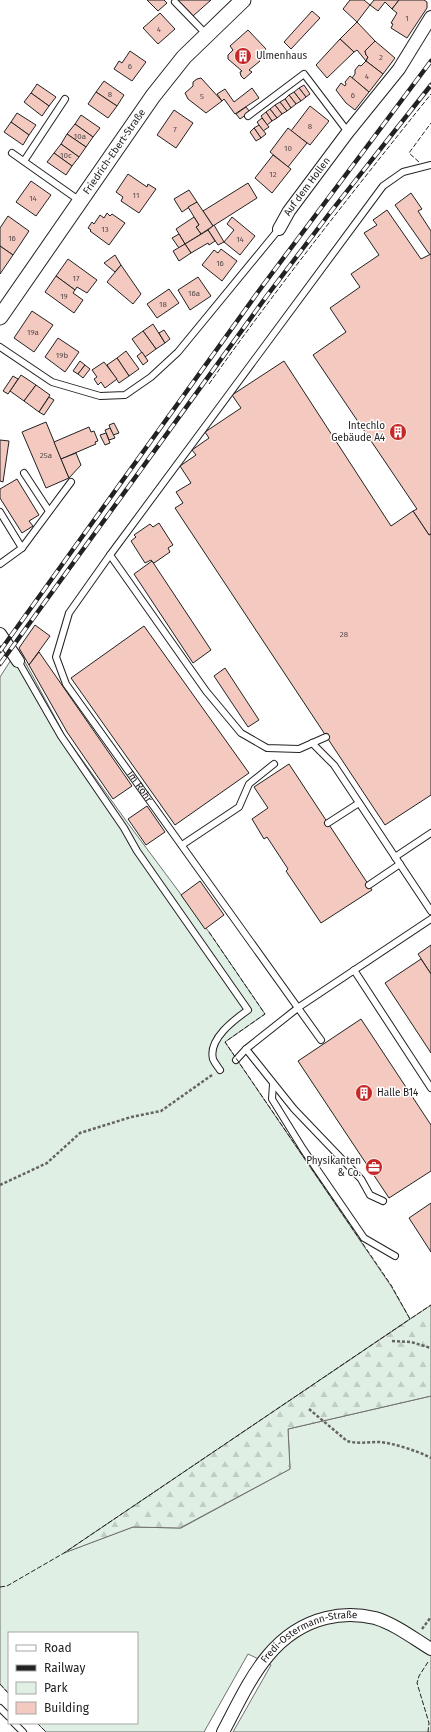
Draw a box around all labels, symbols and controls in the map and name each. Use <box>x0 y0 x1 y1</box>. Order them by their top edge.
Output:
house number: 1 <box>405 14 409 23</box>
house number: 4 <box>157 25 162 34</box>
building icon: Ulmenhaus <box>233 46 253 66</box>
place label: Ulmenhaus <box>256 50 308 62</box>
house number: 2 <box>379 53 383 62</box>
house number: 6 <box>128 62 132 71</box>
house number: 4 <box>365 72 370 81</box>
house number: 8 <box>108 90 113 99</box>
house number: 6 <box>351 91 355 100</box>
house number: 5 <box>200 92 204 101</box>
street label: Friedrich-Ebert-Straße <box>81 107 148 197</box>
house number: 8 <box>308 122 313 131</box>
house number: 7 <box>173 125 177 134</box>
house number: 10a <box>74 132 86 141</box>
house number: 10 <box>284 144 292 153</box>
house number: 10c <box>60 151 72 160</box>
street label: Auf dem Hollen <box>282 155 333 218</box>
house number: 12 <box>269 170 277 179</box>
house number: 11 <box>133 191 139 200</box>
house number: 14 <box>29 194 38 203</box>
house number: 13 <box>101 225 109 234</box>
house number: 16 <box>8 234 16 243</box>
house number: 14 <box>236 235 245 244</box>
house number: 16 <box>216 259 224 268</box>
house number: 17 <box>72 274 80 283</box>
house number: 16a <box>188 289 200 298</box>
house number: 19 <box>60 292 68 301</box>
house number: 18 <box>159 300 168 309</box>
house number: 19a <box>27 328 39 337</box>
house number: 19b <box>56 351 68 360</box>
place label: Intechlo Gebäude A4 <box>331 420 386 444</box>
building icon: Intechlo Gebäude A4 <box>388 422 408 442</box>
house number: 25a <box>40 451 52 460</box>
house number: 28 <box>340 630 349 639</box>
street label: Im Rohr <box>124 769 155 805</box>
building icon: Halle B14 <box>354 1083 374 1103</box>
place label: Halle B14 <box>377 1087 419 1099</box>
place label: Physikanten & Co. <box>306 1155 361 1179</box>
office icon: Physikanten & Co. <box>364 1157 384 1177</box>
street label: Fredi-Ostermann-Straße <box>259 1609 358 1665</box>
legend <box>8 1632 138 1724</box>
text: Road <box>44 1641 72 1655</box>
text: Railway <box>44 1661 85 1675</box>
text: Park <box>44 1681 68 1695</box>
text: Building <box>44 1701 90 1715</box>

